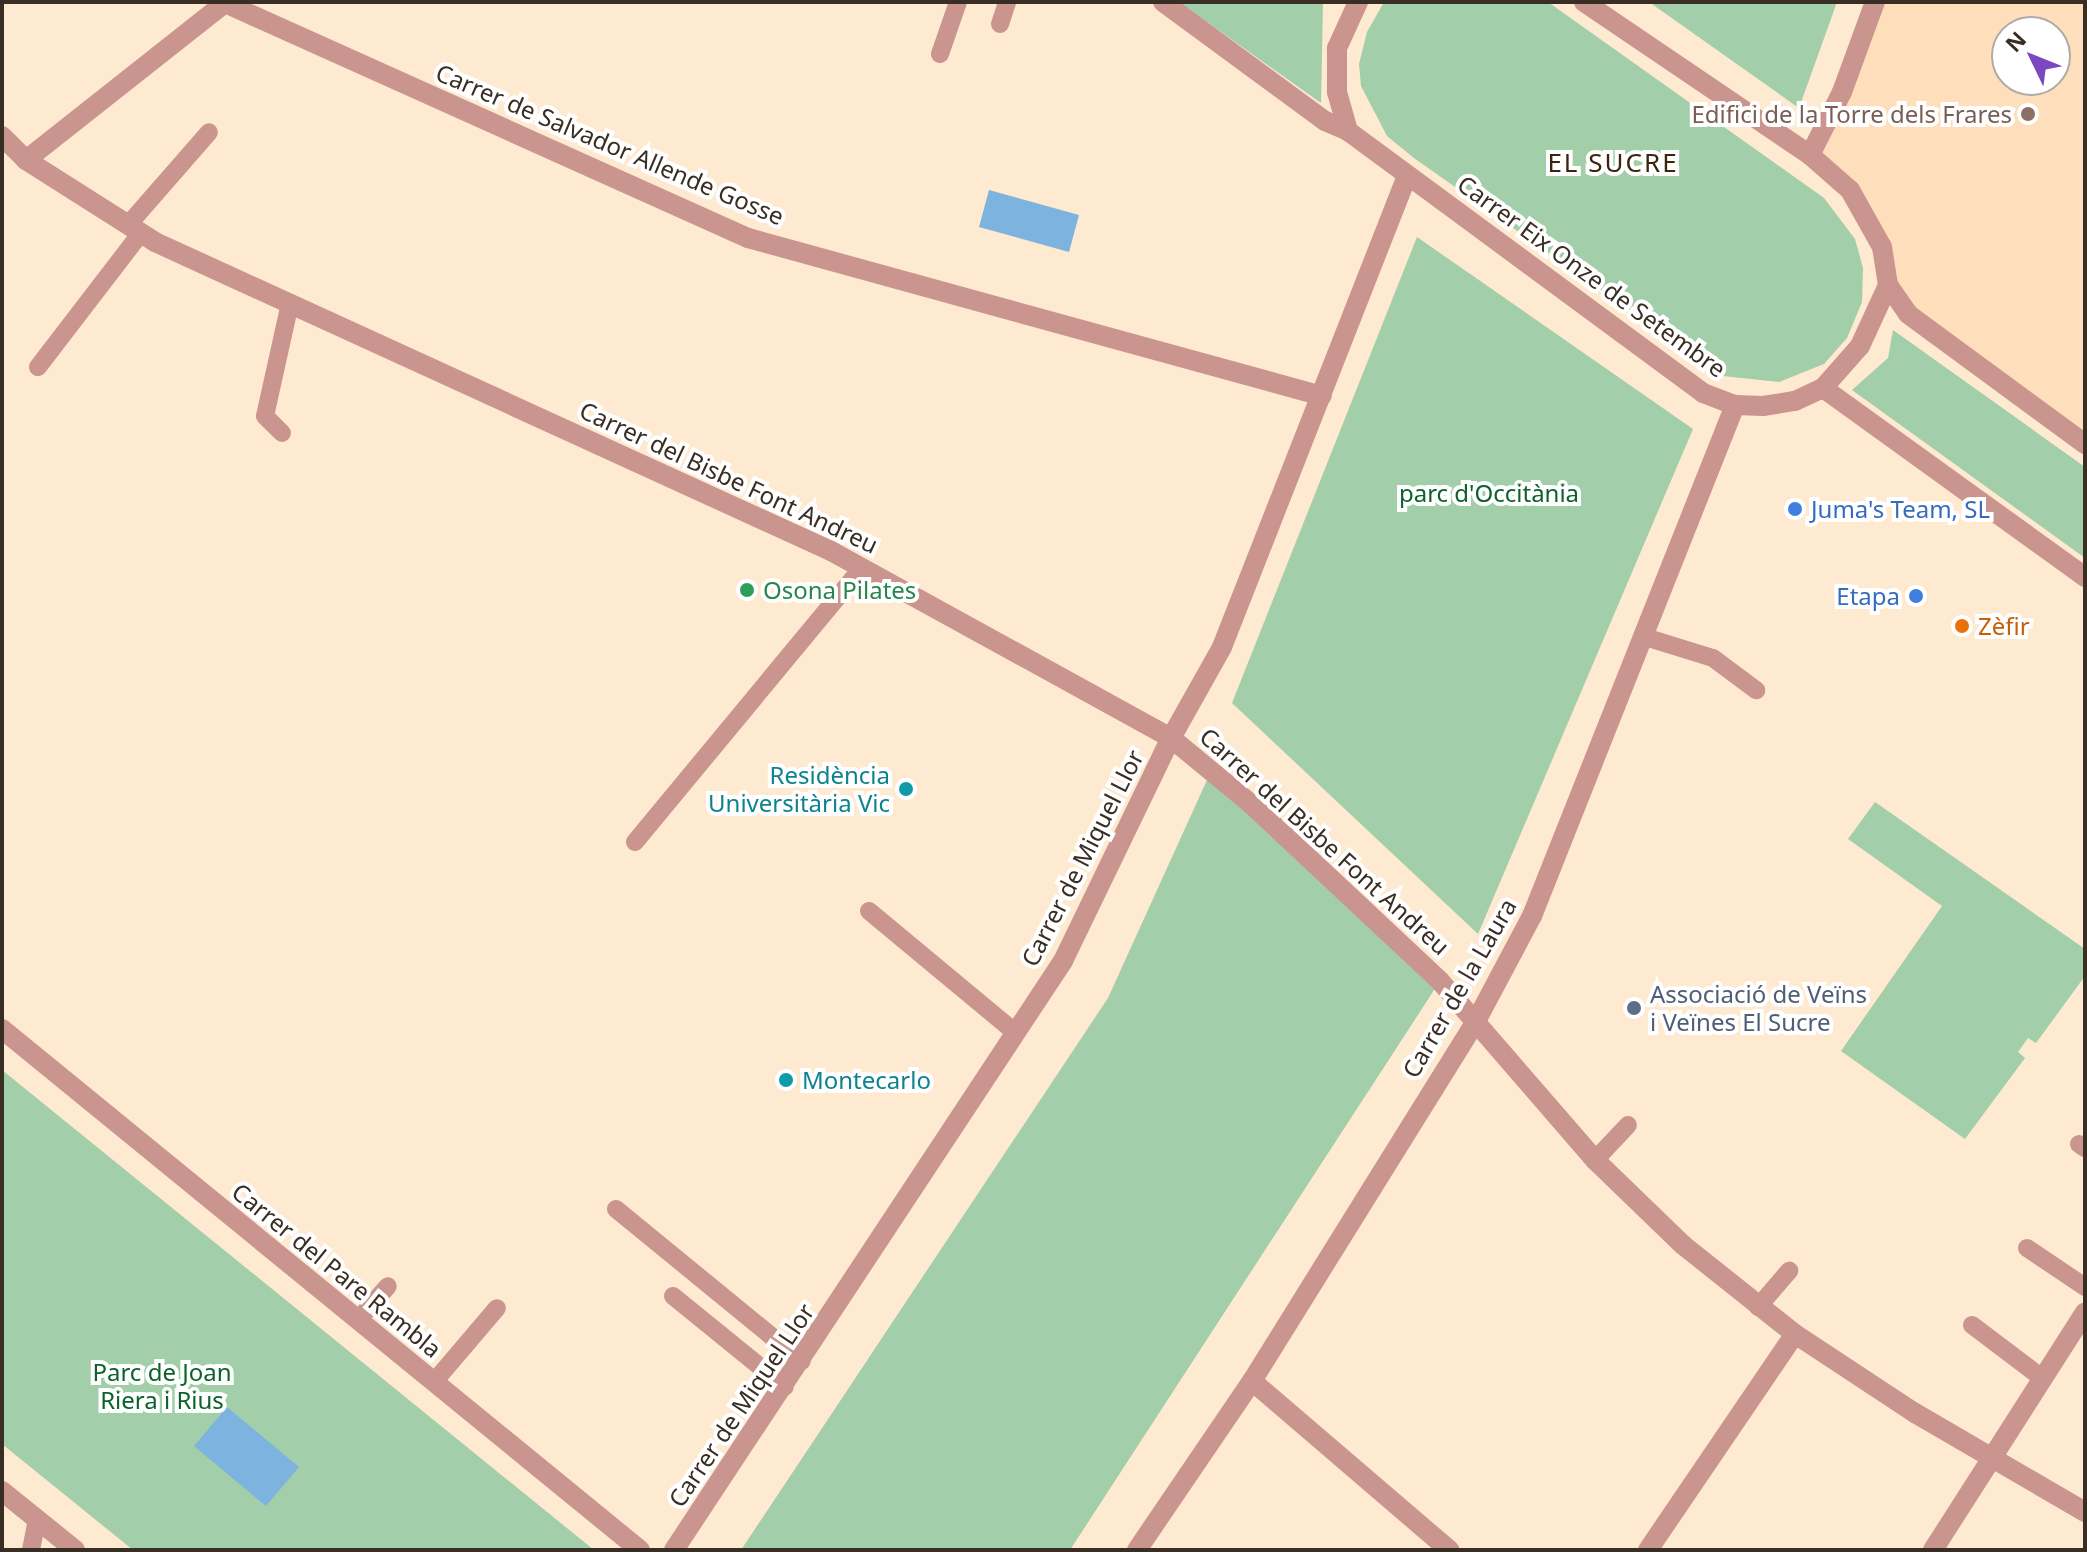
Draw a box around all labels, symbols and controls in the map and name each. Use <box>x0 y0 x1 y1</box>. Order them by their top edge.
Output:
north arrow <box>1991 16 2071 96</box>
text: N <box>1998 24 2032 58</box>
street label: Carrer de Salvador Allende Gosse <box>432 57 788 231</box>
place label: Edifici de la Torre dels Frares <box>1692 100 2012 128</box>
marker: Edifici de la Torre dels Frares <box>2019 105 2037 123</box>
district label: EL SUCRE <box>1547 147 1679 179</box>
street label: Carrer Eix Onze de Setembre <box>1452 169 1732 383</box>
street label: Carrer del Bisbe Font Andreu <box>575 395 883 559</box>
park label: parc d'Occitània <box>1399 479 1579 507</box>
place label: Juma's Team, SL <box>1811 495 1990 523</box>
marker: Juma's Team, SL <box>1786 500 1804 518</box>
place label: Osona Pilates <box>763 576 916 604</box>
marker: Osona Pilates <box>738 581 756 599</box>
place label: Etapa <box>1836 582 1900 610</box>
marker: Etapa <box>1907 587 1925 605</box>
place label: Zèfir <box>1978 612 2030 640</box>
marker: Zèfir <box>1953 617 1971 635</box>
street label: Carrer del Bisbe Font Andreu <box>1194 721 1456 961</box>
street label: Carrer de Miquel Llor <box>1015 745 1149 971</box>
place label: Residència Universitària Vic <box>708 761 890 817</box>
marker: Residència Universitària Vic <box>897 780 915 798</box>
street label: Carrer de la Laura <box>1396 893 1522 1083</box>
place label: Associació de Veïns i Veïnes El Sucre <box>1650 980 1867 1036</box>
marker: Associació de Veïns i Veïnes El Sucre <box>1625 999 1643 1017</box>
place label: Montecarlo <box>802 1066 931 1094</box>
marker: Montecarlo <box>777 1071 795 1089</box>
street label: Carrer del Pare Rambla <box>227 1177 447 1363</box>
street label: Carrer de Miquel Llor <box>662 1298 820 1512</box>
park label: Parc de Joan Riera i Rius <box>92 1358 232 1414</box>

